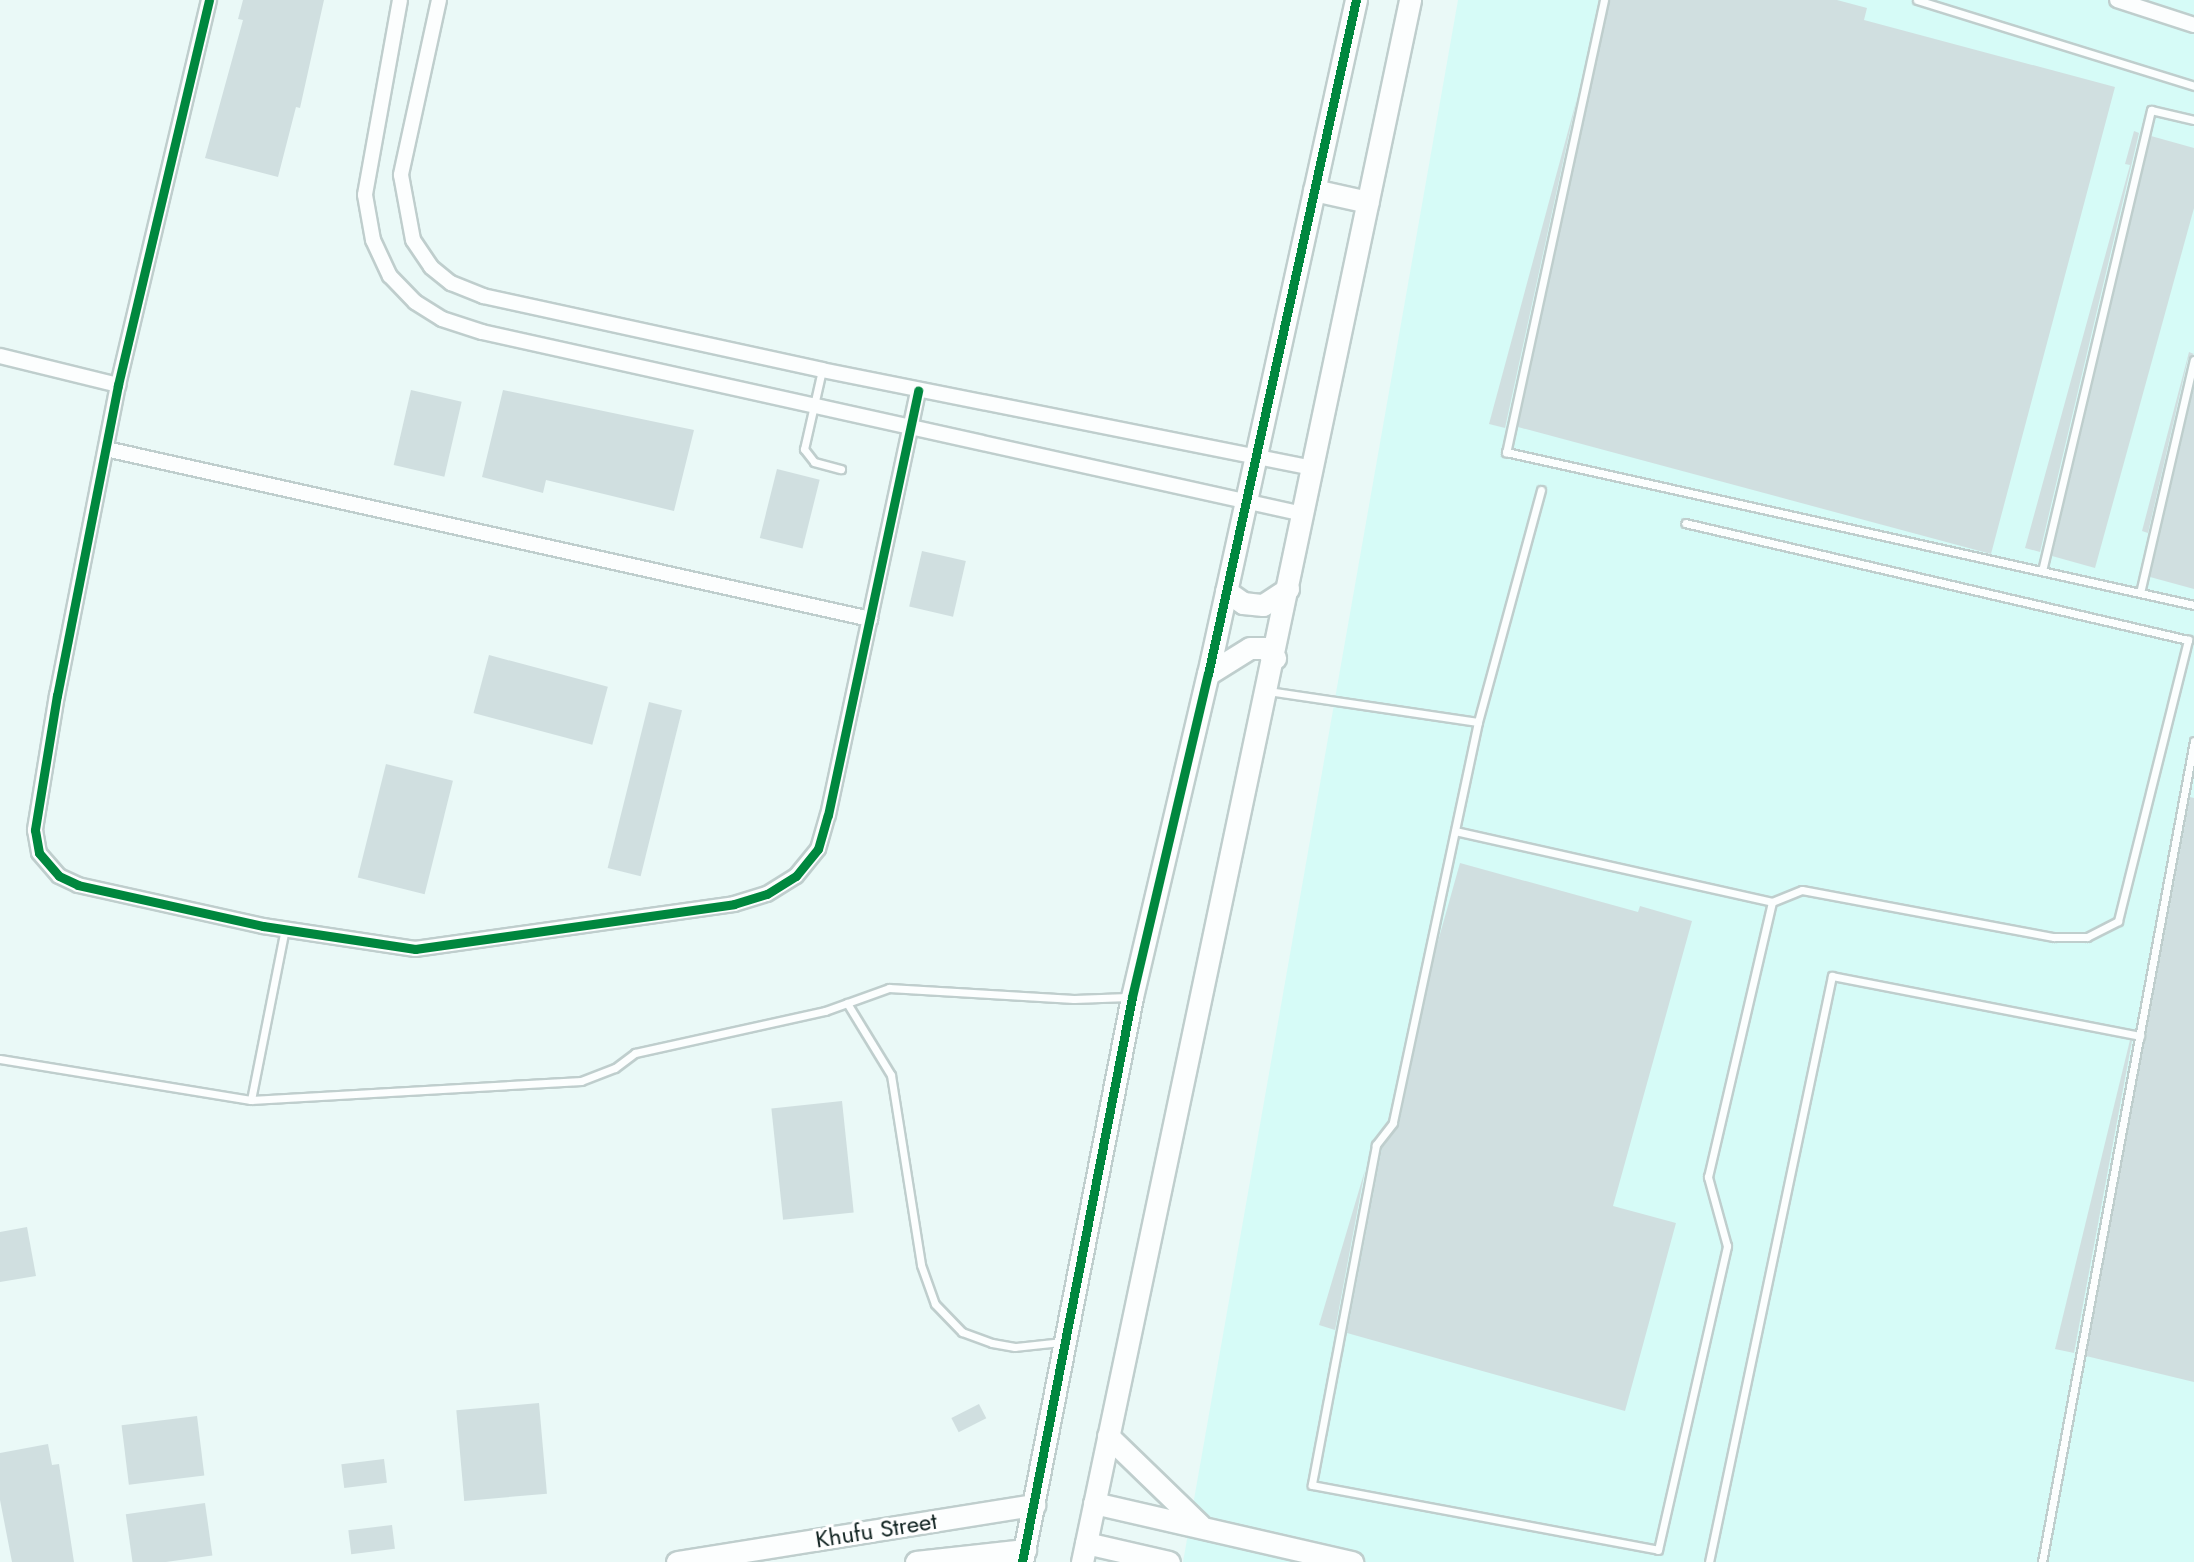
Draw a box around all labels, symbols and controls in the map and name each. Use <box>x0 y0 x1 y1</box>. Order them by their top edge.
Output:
street label: Khufu Street <box>813 1506 939 1554</box>

